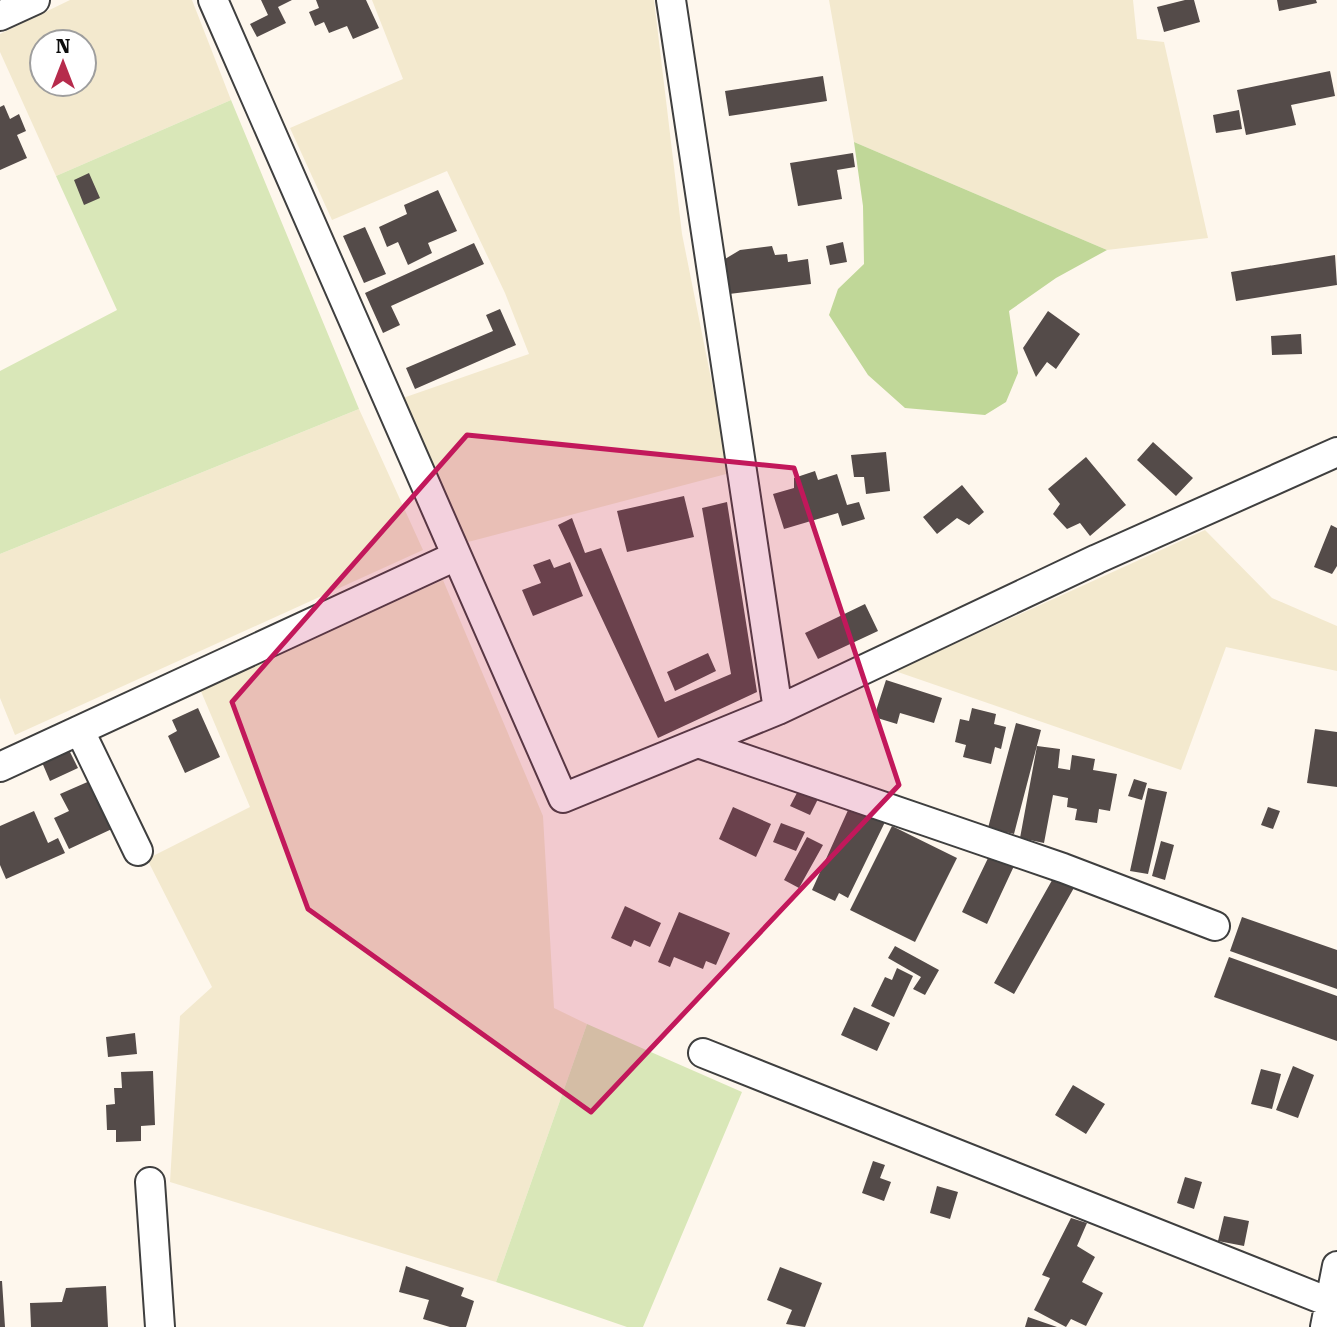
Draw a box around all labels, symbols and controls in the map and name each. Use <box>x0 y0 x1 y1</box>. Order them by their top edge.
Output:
north arrow <box>28 28 98 98</box>
text: N <box>56 35 71 58</box>

